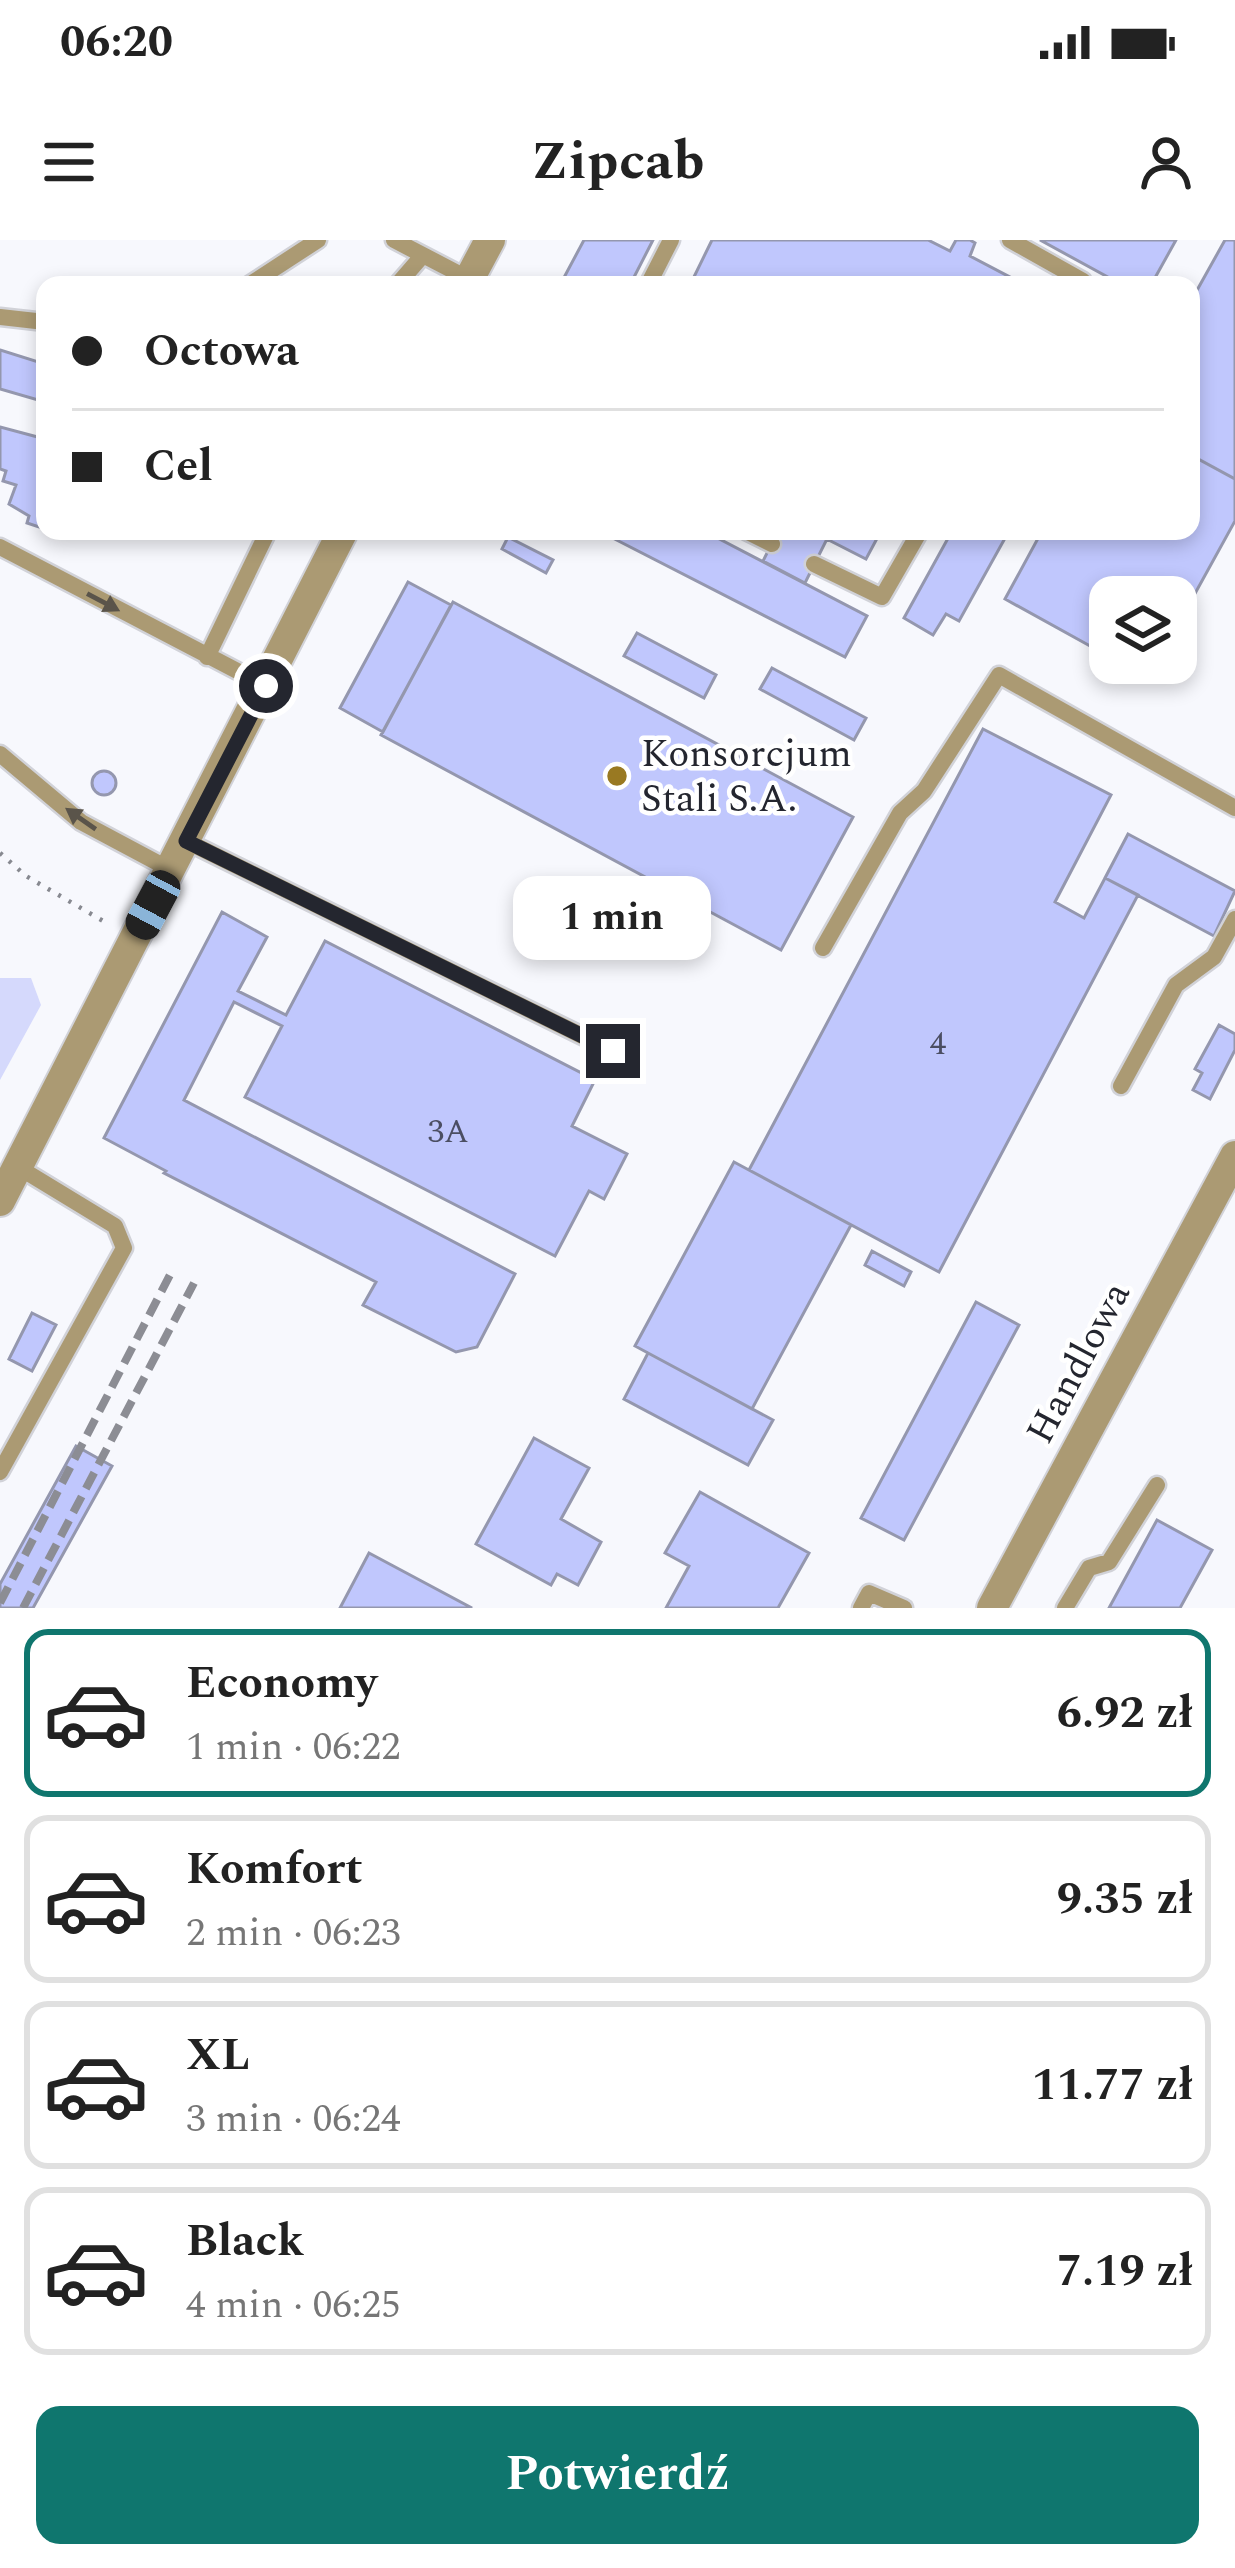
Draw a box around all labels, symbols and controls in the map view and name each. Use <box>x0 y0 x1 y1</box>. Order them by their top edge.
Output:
text: 06:20 <box>60 8 173 77</box>
text: Zipcab <box>531 121 704 203</box>
icon: menu <box>36 129 102 195</box>
icon: person <box>1133 129 1199 195</box>
text: Octowa <box>144 317 299 386</box>
text: Cel <box>144 432 213 501</box>
map controls <box>1089 576 1197 684</box>
button: layers <box>1089 576 1197 684</box>
one-way arrow <box>86 591 121 612</box>
route start <box>239 659 293 713</box>
place label: Konsorcjum Stali S.A. <box>641 725 852 829</box>
marker: Konsorcjum Stali S.A. <box>604 763 630 789</box>
one-way arrow <box>65 808 97 831</box>
car <box>120 865 186 945</box>
callout: 1 min <box>514 877 712 961</box>
text: 1 min <box>560 888 664 947</box>
house number: 4 <box>930 1019 947 1069</box>
route end <box>586 1024 640 1078</box>
house number: 3A <box>427 1107 469 1157</box>
street label: Handlowa <box>1012 1271 1146 1455</box>
text: Economy <box>186 1649 377 1718</box>
icon: car <box>42 1659 150 1767</box>
text: 6.92 zł <box>1057 1679 1193 1748</box>
text: 1 min · 06:22 <box>186 1718 401 1777</box>
text: Komfort <box>186 1835 363 1904</box>
icon: car <box>42 1845 150 1953</box>
text: 9.35 zł <box>1057 1865 1193 1934</box>
text: 2 min · 06:23 <box>186 1904 401 1963</box>
text: XL <box>186 2021 250 2090</box>
icon: car <box>42 2031 150 2139</box>
text: 11.77 zł <box>1032 2051 1193 2120</box>
text: 3 min · 06:24 <box>186 2090 401 2149</box>
text: Black <box>186 2207 304 2276</box>
icon: car <box>42 2217 150 2325</box>
text: 7.19 zł <box>1057 2237 1193 2306</box>
text: 4 min · 06:25 <box>186 2276 401 2335</box>
button: Potwierdź <box>36 2406 1199 2544</box>

